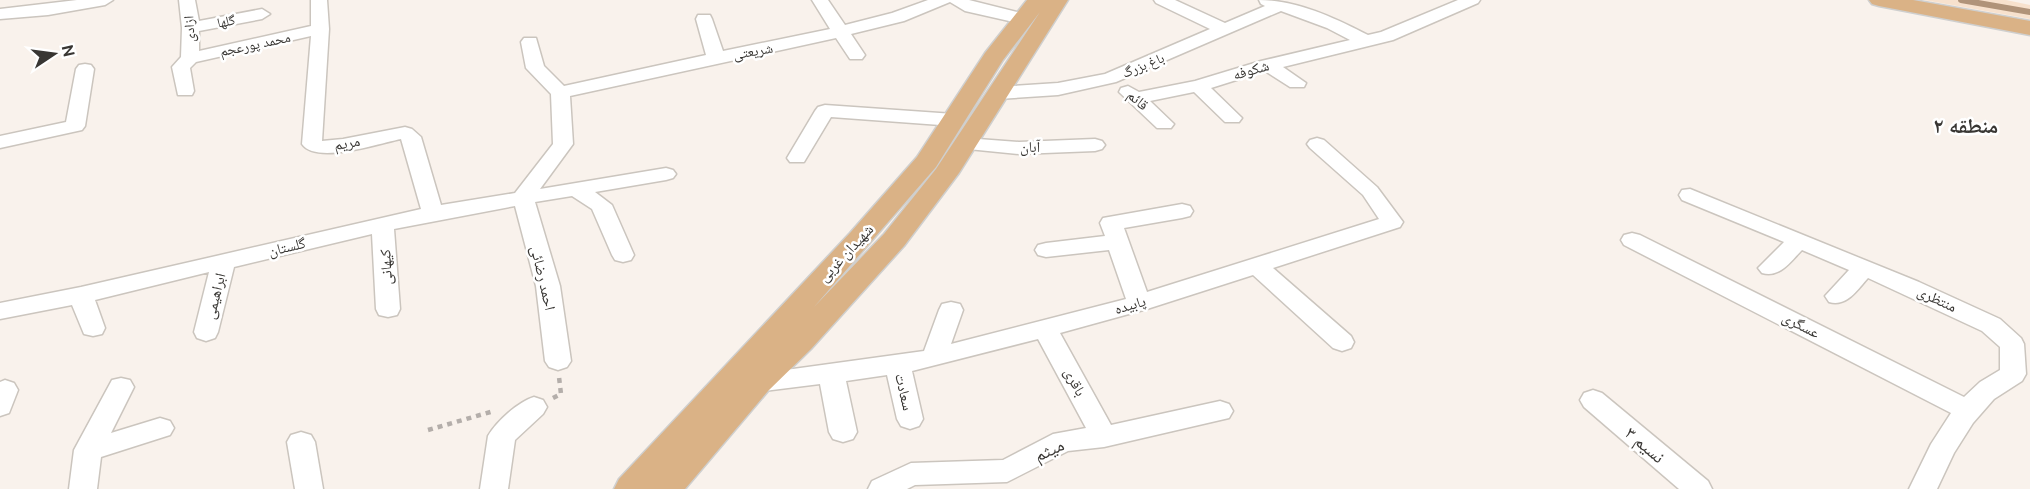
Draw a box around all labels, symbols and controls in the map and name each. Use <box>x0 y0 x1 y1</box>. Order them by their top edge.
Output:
street label: گلها <box>216 11 237 31</box>
street label: ازادی <box>180 15 199 43</box>
north arrow <box>24 24 84 84</box>
street label: محمد پورعجم <box>218 29 292 61</box>
street label: شریعتی <box>732 40 774 63</box>
text: N <box>59 43 79 58</box>
street label: باغ بزرگ <box>1120 49 1167 83</box>
street label: شکوفه <box>1231 56 1271 84</box>
street label: قائم <box>1123 86 1152 115</box>
district label: منطقه ۲ <box>1934 113 1998 137</box>
street label: مریم <box>333 132 362 155</box>
street label: آبان <box>1020 138 1042 157</box>
street label: شهیدان غربی <box>815 220 878 286</box>
street label: گلستان <box>267 234 308 261</box>
street label: احمد رضائی <box>526 244 559 312</box>
street label: کیهانی <box>376 249 397 285</box>
street label: ابراهیمی <box>201 271 230 321</box>
street label: منتظری <box>1914 282 1960 317</box>
street label: پابیده <box>1112 292 1148 318</box>
street label: عسگری <box>1779 308 1823 343</box>
street label: باقری <box>1059 365 1090 400</box>
street label: سعادت <box>892 372 917 412</box>
street label: نسیم ۳ <box>1620 422 1669 469</box>
street label: میثم <box>1030 434 1068 467</box>

